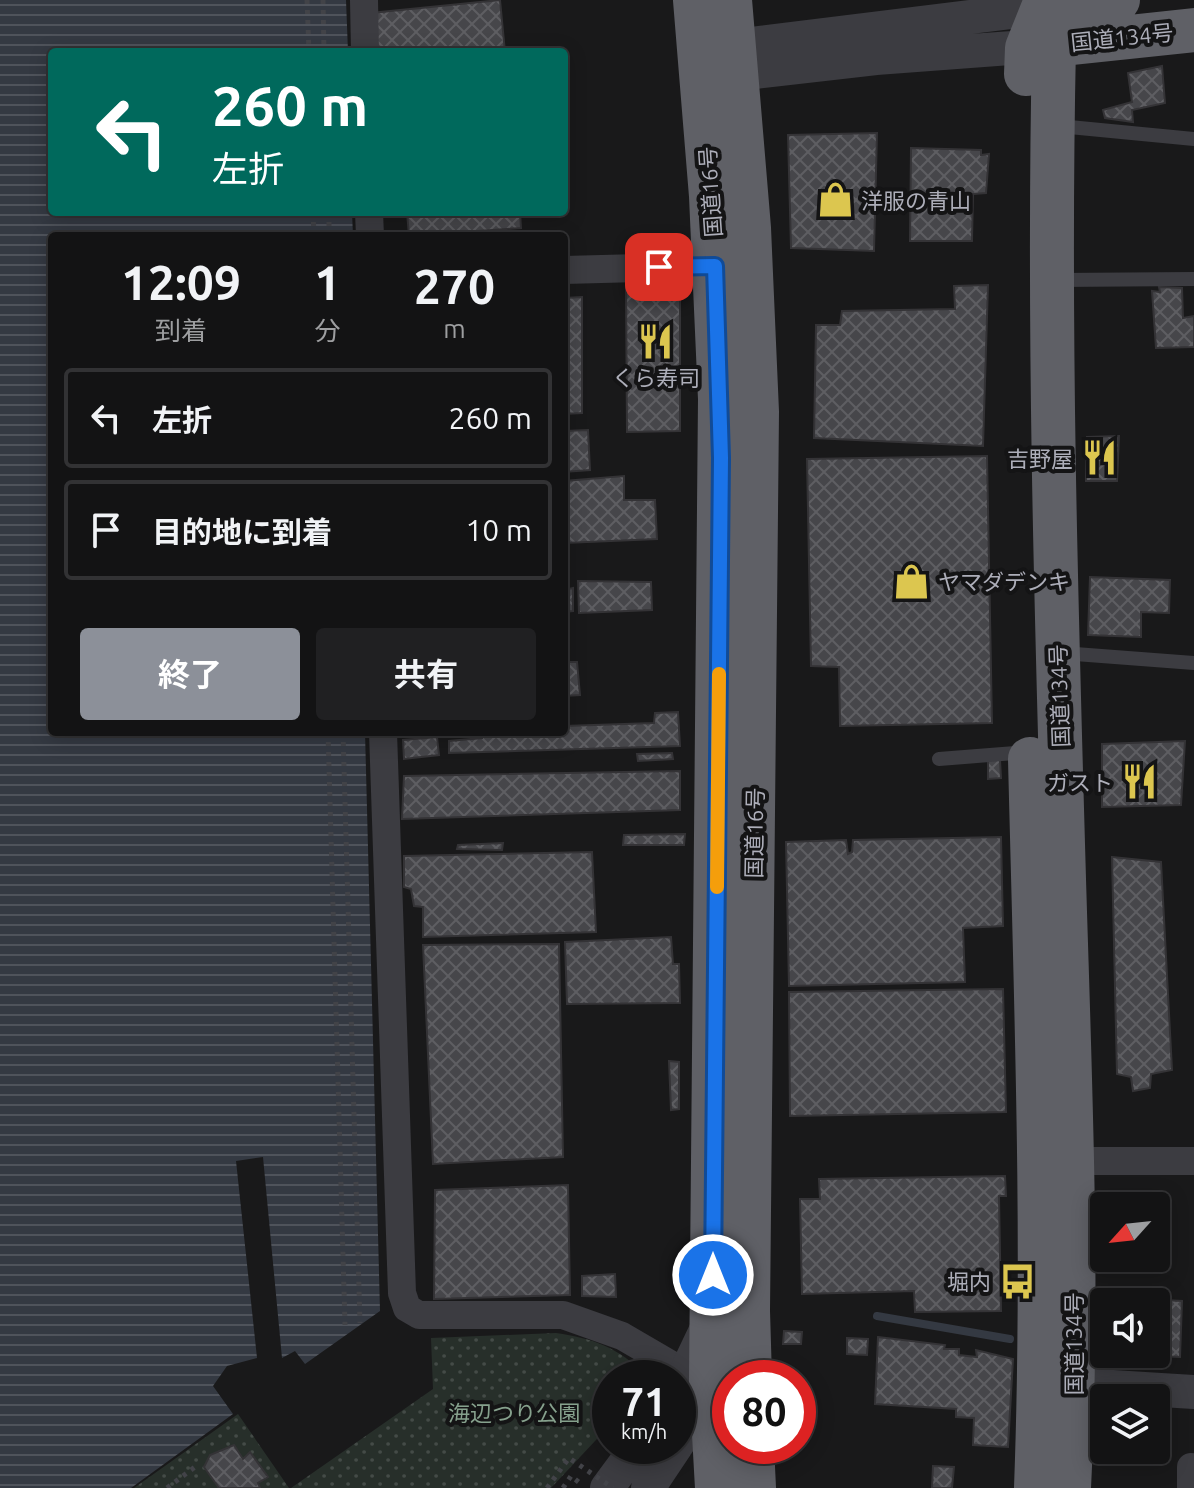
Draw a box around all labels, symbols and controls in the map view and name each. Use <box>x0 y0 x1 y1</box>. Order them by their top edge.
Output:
street label: 国道134号 <box>1069 19 1175 55</box>
text: 260 m <box>212 74 368 137</box>
icon: left <box>80 80 184 184</box>
street label: 国道16号 <box>694 146 726 238</box>
text: 左折 <box>212 148 284 189</box>
shop icon: 洋服の青山 <box>816 181 854 219</box>
place label: 洋服の青山 <box>861 188 971 213</box>
pin <box>625 233 693 301</box>
icon: arrive <box>637 245 681 289</box>
text: 12:09 <box>121 255 241 309</box>
text: 1 <box>314 255 341 309</box>
text: 270 <box>414 259 495 313</box>
text: m <box>443 314 466 343</box>
text: 到着 <box>155 316 207 345</box>
text: 分 <box>314 316 340 345</box>
restaurant icon: くら寿司 <box>637 322 675 360</box>
place label: くら寿司 <box>612 365 700 390</box>
icon: left <box>84 396 128 440</box>
text: 260 m <box>448 401 532 435</box>
text: 左折 <box>152 403 212 437</box>
restaurant icon: 吉野屋 <box>1080 439 1118 477</box>
place label: 吉野屋 <box>1007 446 1073 471</box>
icon: arrive <box>84 508 128 552</box>
text: 10 m <box>465 513 532 547</box>
text: 目的地に到着 <box>152 515 332 549</box>
shop icon: ヤマダデンキ <box>893 562 931 600</box>
place label: ヤマダデンキ <box>938 569 1070 594</box>
button: 終了 <box>80 628 300 720</box>
button: 共有 <box>316 628 536 720</box>
street label: 国道134号 <box>1045 644 1073 748</box>
restaurant icon: ガスト <box>1120 763 1158 801</box>
place label: ガスト <box>1047 770 1113 795</box>
street label: 国道16号 <box>741 787 767 879</box>
north arrow <box>1090 1192 1170 1272</box>
map controls <box>1090 1192 1170 1464</box>
position arrow <box>671 1233 755 1317</box>
bus stop icon: 堀内 <box>998 1262 1036 1300</box>
place label: 堀内 <box>947 1269 991 1294</box>
button: sound <box>1090 1288 1170 1368</box>
street label: 国道134号 <box>1061 1292 1086 1396</box>
speed limit sign: 80 <box>712 1360 816 1464</box>
text: 71 <box>621 1379 667 1424</box>
button: layers <box>1090 1384 1170 1464</box>
park label: 海辺つり公園 <box>448 1400 580 1425</box>
text: km/h <box>621 1420 667 1443</box>

